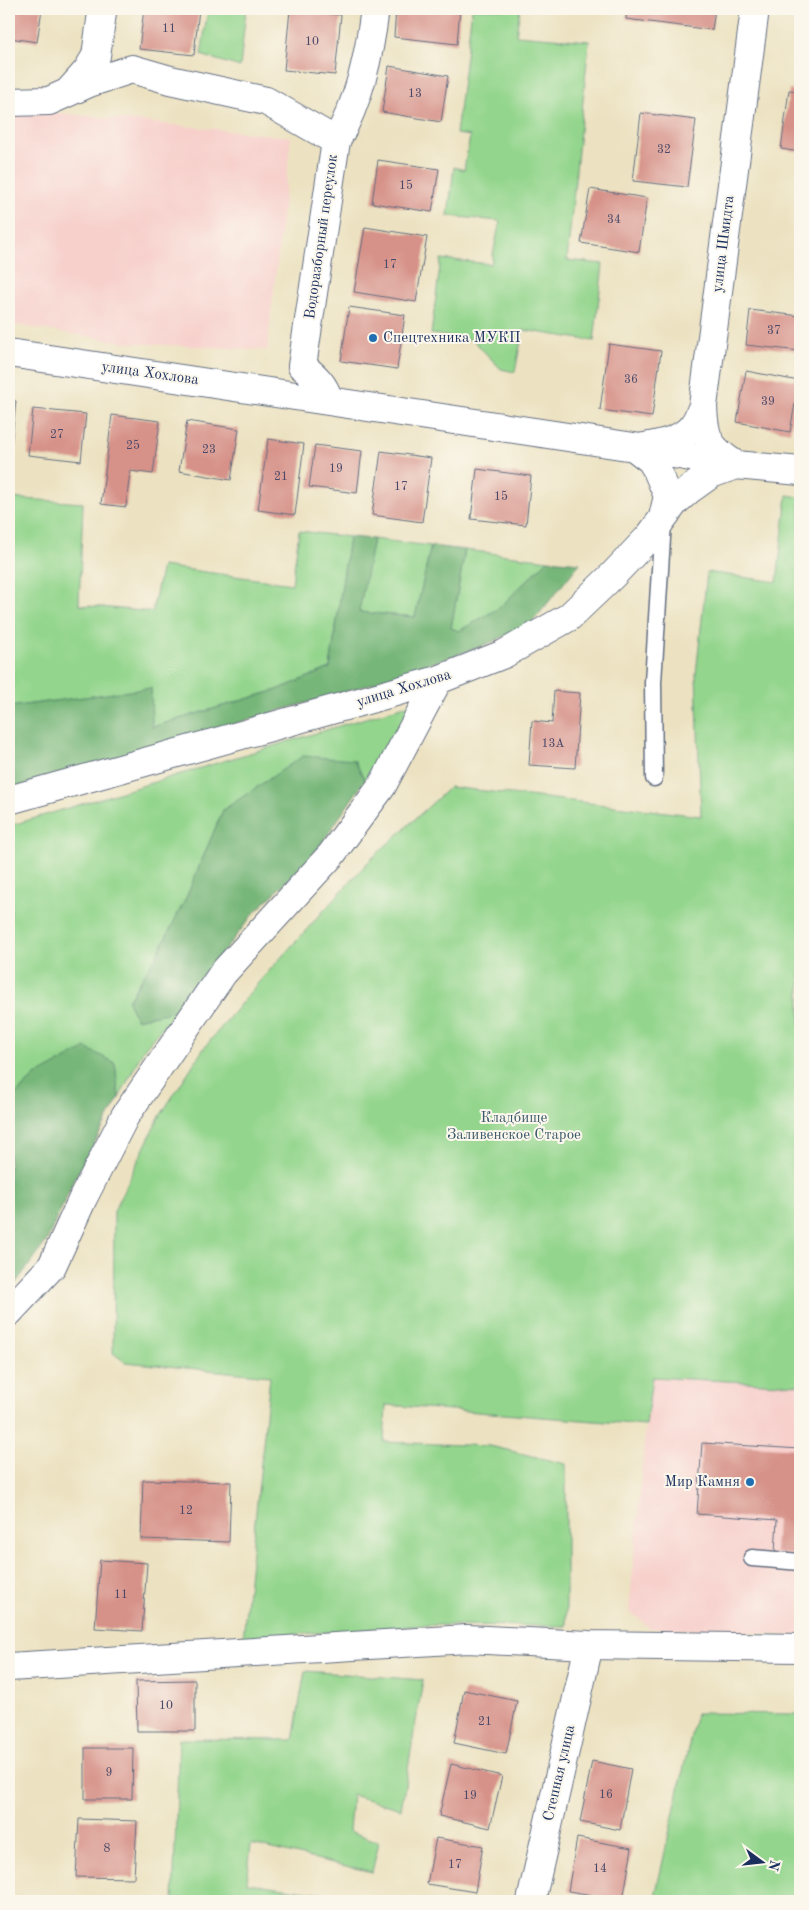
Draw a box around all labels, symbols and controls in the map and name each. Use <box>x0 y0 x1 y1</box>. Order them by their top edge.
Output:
house number: 11 <box>162 23 176 35</box>
house number: 10 <box>305 36 319 48</box>
house number: 13 <box>408 88 422 100</box>
house number: 32 <box>657 144 671 156</box>
street label: Водоразборный переулок <box>303 153 341 320</box>
house number: 15 <box>399 179 413 192</box>
street label: улица Шмидта <box>711 194 737 293</box>
house number: 34 <box>607 214 621 226</box>
house number: 17 <box>383 259 397 271</box>
house number: 37 <box>767 325 781 337</box>
place label: Спецтехника МУКП <box>383 331 521 346</box>
marker: Спецтехника МУКП <box>367 332 379 344</box>
street label: улица Хохлова <box>100 360 200 388</box>
house number: 36 <box>624 374 638 386</box>
house number: 39 <box>761 396 775 408</box>
house number: 27 <box>50 429 64 441</box>
house number: 25 <box>126 439 140 452</box>
house number: 23 <box>202 444 216 456</box>
house number: 19 <box>329 463 343 475</box>
house number: 21 <box>274 471 288 483</box>
house number: 17 <box>394 481 408 493</box>
house number: 15 <box>494 490 508 503</box>
street label: улица Хохлова <box>355 667 454 710</box>
house number: 13А <box>541 738 565 750</box>
park label: Кладбище Заливенское Старое <box>447 1111 581 1143</box>
place label: Мир Камня <box>664 1475 740 1490</box>
marker: Мир Камня <box>744 1476 756 1488</box>
house number: 12 <box>179 1505 193 1517</box>
house number: 11 <box>114 1589 128 1601</box>
house number: 10 <box>159 1700 173 1712</box>
house number: 21 <box>478 1716 492 1728</box>
street label: Степная улица <box>542 1723 578 1823</box>
house number: 9 <box>106 1767 112 1779</box>
house number: 16 <box>599 1789 613 1801</box>
house number: 19 <box>463 1790 477 1802</box>
north arrow <box>736 1838 786 1888</box>
house number: 8 <box>104 1843 111 1855</box>
text: N <box>765 1858 782 1872</box>
house number: 17 <box>448 1859 462 1871</box>
house number: 14 <box>593 1863 607 1875</box>

